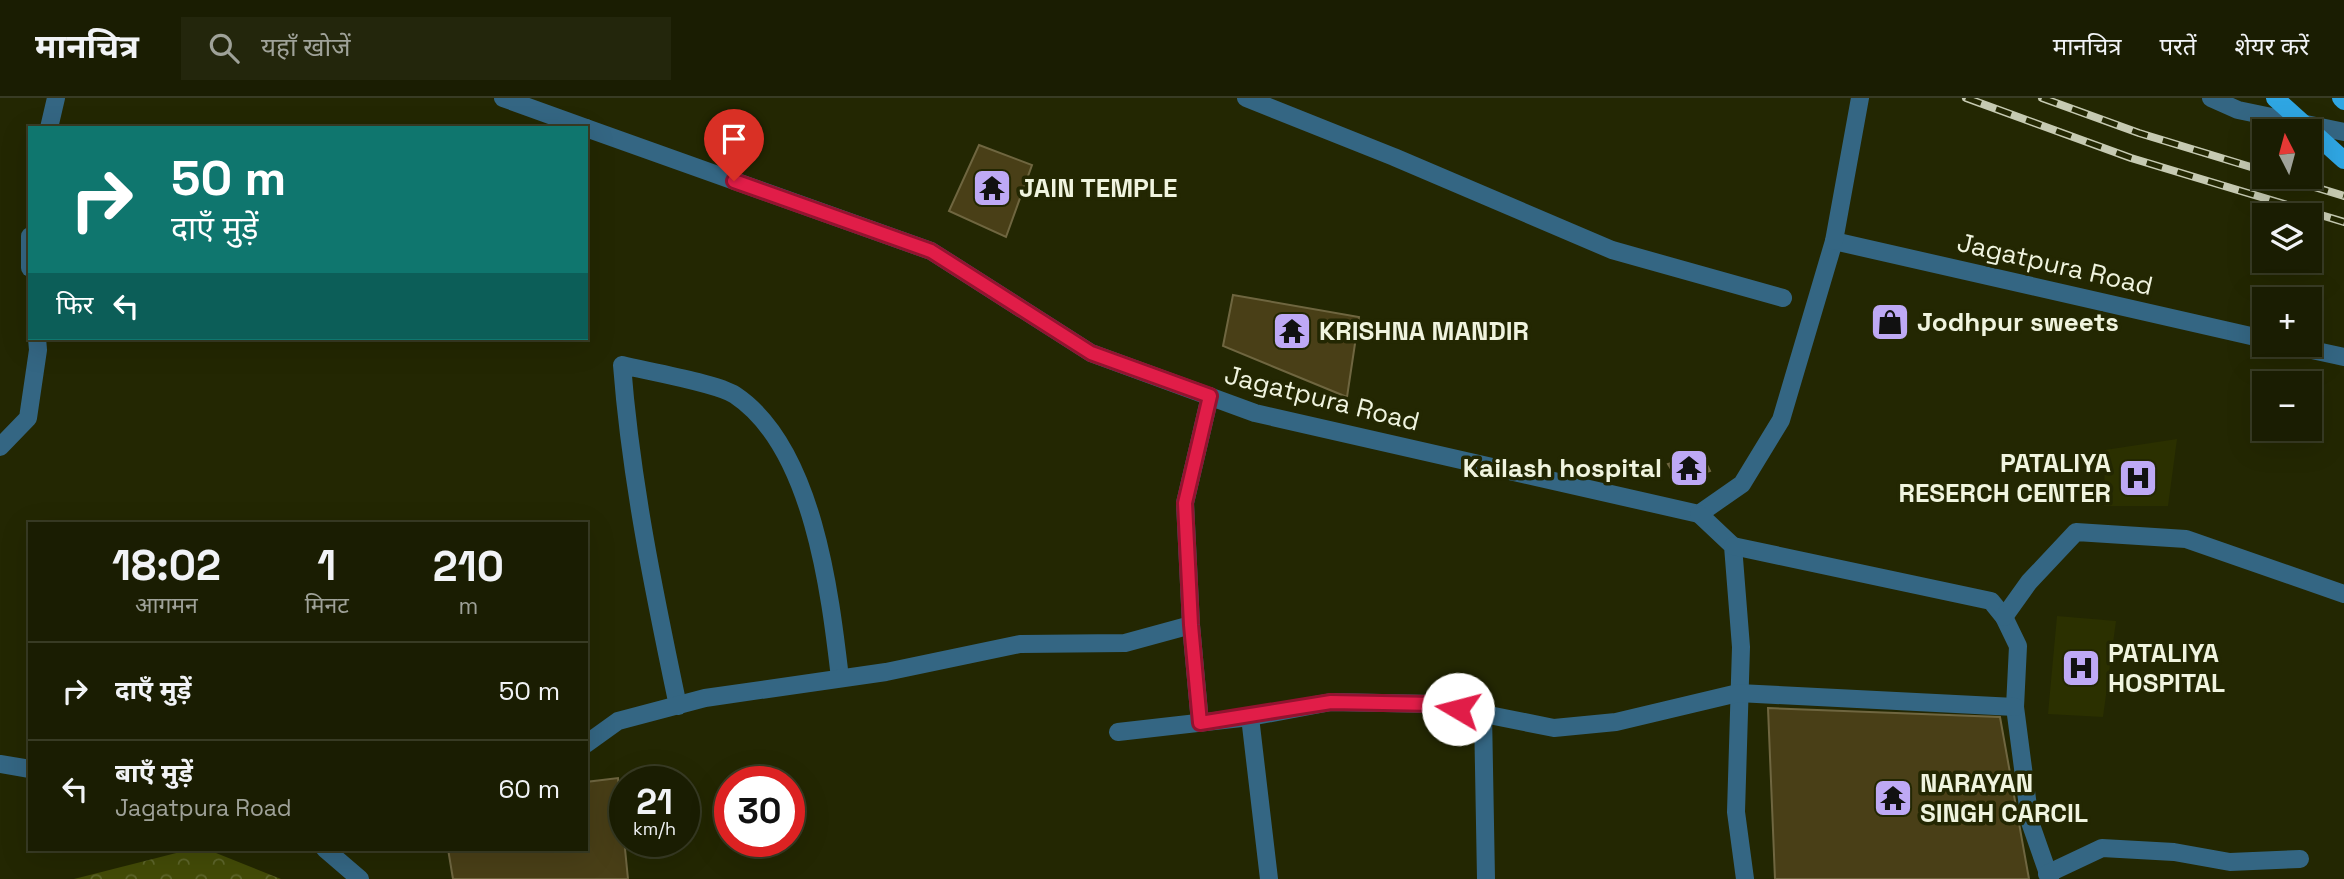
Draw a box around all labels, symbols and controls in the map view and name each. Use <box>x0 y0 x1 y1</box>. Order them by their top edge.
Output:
search box <box>181 17 671 80</box>
text: मानचित्र <box>35 26 139 68</box>
icon: search <box>205 29 243 67</box>
text: यहाँ खोजें <box>261 30 351 64</box>
text: मानचित्र <box>2053 31 2121 62</box>
text: परतें <box>2159 31 2197 62</box>
text: शेयर करें <box>2235 31 2309 62</box>
pin <box>704 109 764 181</box>
north arrow <box>2252 119 2322 189</box>
map controls <box>2252 119 2322 441</box>
icon: arrive <box>715 120 753 158</box>
text: 50 m <box>171 147 286 209</box>
icon: right <box>56 154 147 245</box>
temple icon: JAIN TEMPLE <box>971 167 1013 209</box>
place label: JAIN TEMPLE <box>1019 171 1177 205</box>
button: layers <box>2252 203 2322 273</box>
text: दाएँ मुड़ें <box>171 208 258 248</box>
street label: Jagatpura Road <box>1954 225 2156 303</box>
icon: left <box>107 287 145 325</box>
button: + <box>2252 287 2322 357</box>
text: फिर <box>56 288 93 322</box>
shop icon: Jodhpur sweets <box>1869 301 1911 343</box>
place label: Jodhpur sweets <box>1917 305 2119 339</box>
temple icon: KRISHNA MANDIR <box>1271 310 1313 352</box>
place label: KRISHNA MANDIR <box>1319 314 1529 348</box>
street label: Jagatpura Road <box>1221 357 1423 439</box>
button: − <box>2252 371 2322 441</box>
place label: PATALIYA RESERCH CENTER <box>1898 446 2112 510</box>
temple icon: Kailash hospital <box>1668 447 1710 489</box>
place label: Kailash hospital <box>1463 451 1662 485</box>
hospital icon: PATALIYA RESERCH CENTER <box>2117 457 2159 499</box>
text: 18:02 <box>112 539 221 592</box>
text: 1 <box>317 539 336 592</box>
text: 210 <box>433 540 504 593</box>
text: आगमन <box>135 590 198 620</box>
text: मिनट <box>305 590 349 620</box>
text: m <box>459 591 478 621</box>
place label: PATALIYA HOSPITAL <box>2108 636 2225 700</box>
hospital icon: PATALIYA HOSPITAL <box>2060 647 2102 689</box>
icon: right <box>56 672 94 710</box>
position arrow <box>1421 672 1495 746</box>
text: दाएँ मुड़ें <box>115 673 191 707</box>
text: 50 m <box>499 674 560 708</box>
text: बाएँ मुड़ें <box>115 756 193 790</box>
speed limit sign: 30 <box>714 766 805 857</box>
place label: NARAYAN SINGH CARCIL <box>1920 766 2088 830</box>
icon: left <box>56 770 94 808</box>
text: 60 m <box>498 772 560 806</box>
temple icon: NARAYAN SINGH CARCIL <box>1872 777 1914 819</box>
text: 21 <box>636 780 673 824</box>
text: Jagatpura Road <box>115 793 292 823</box>
text: km/h <box>633 817 676 840</box>

